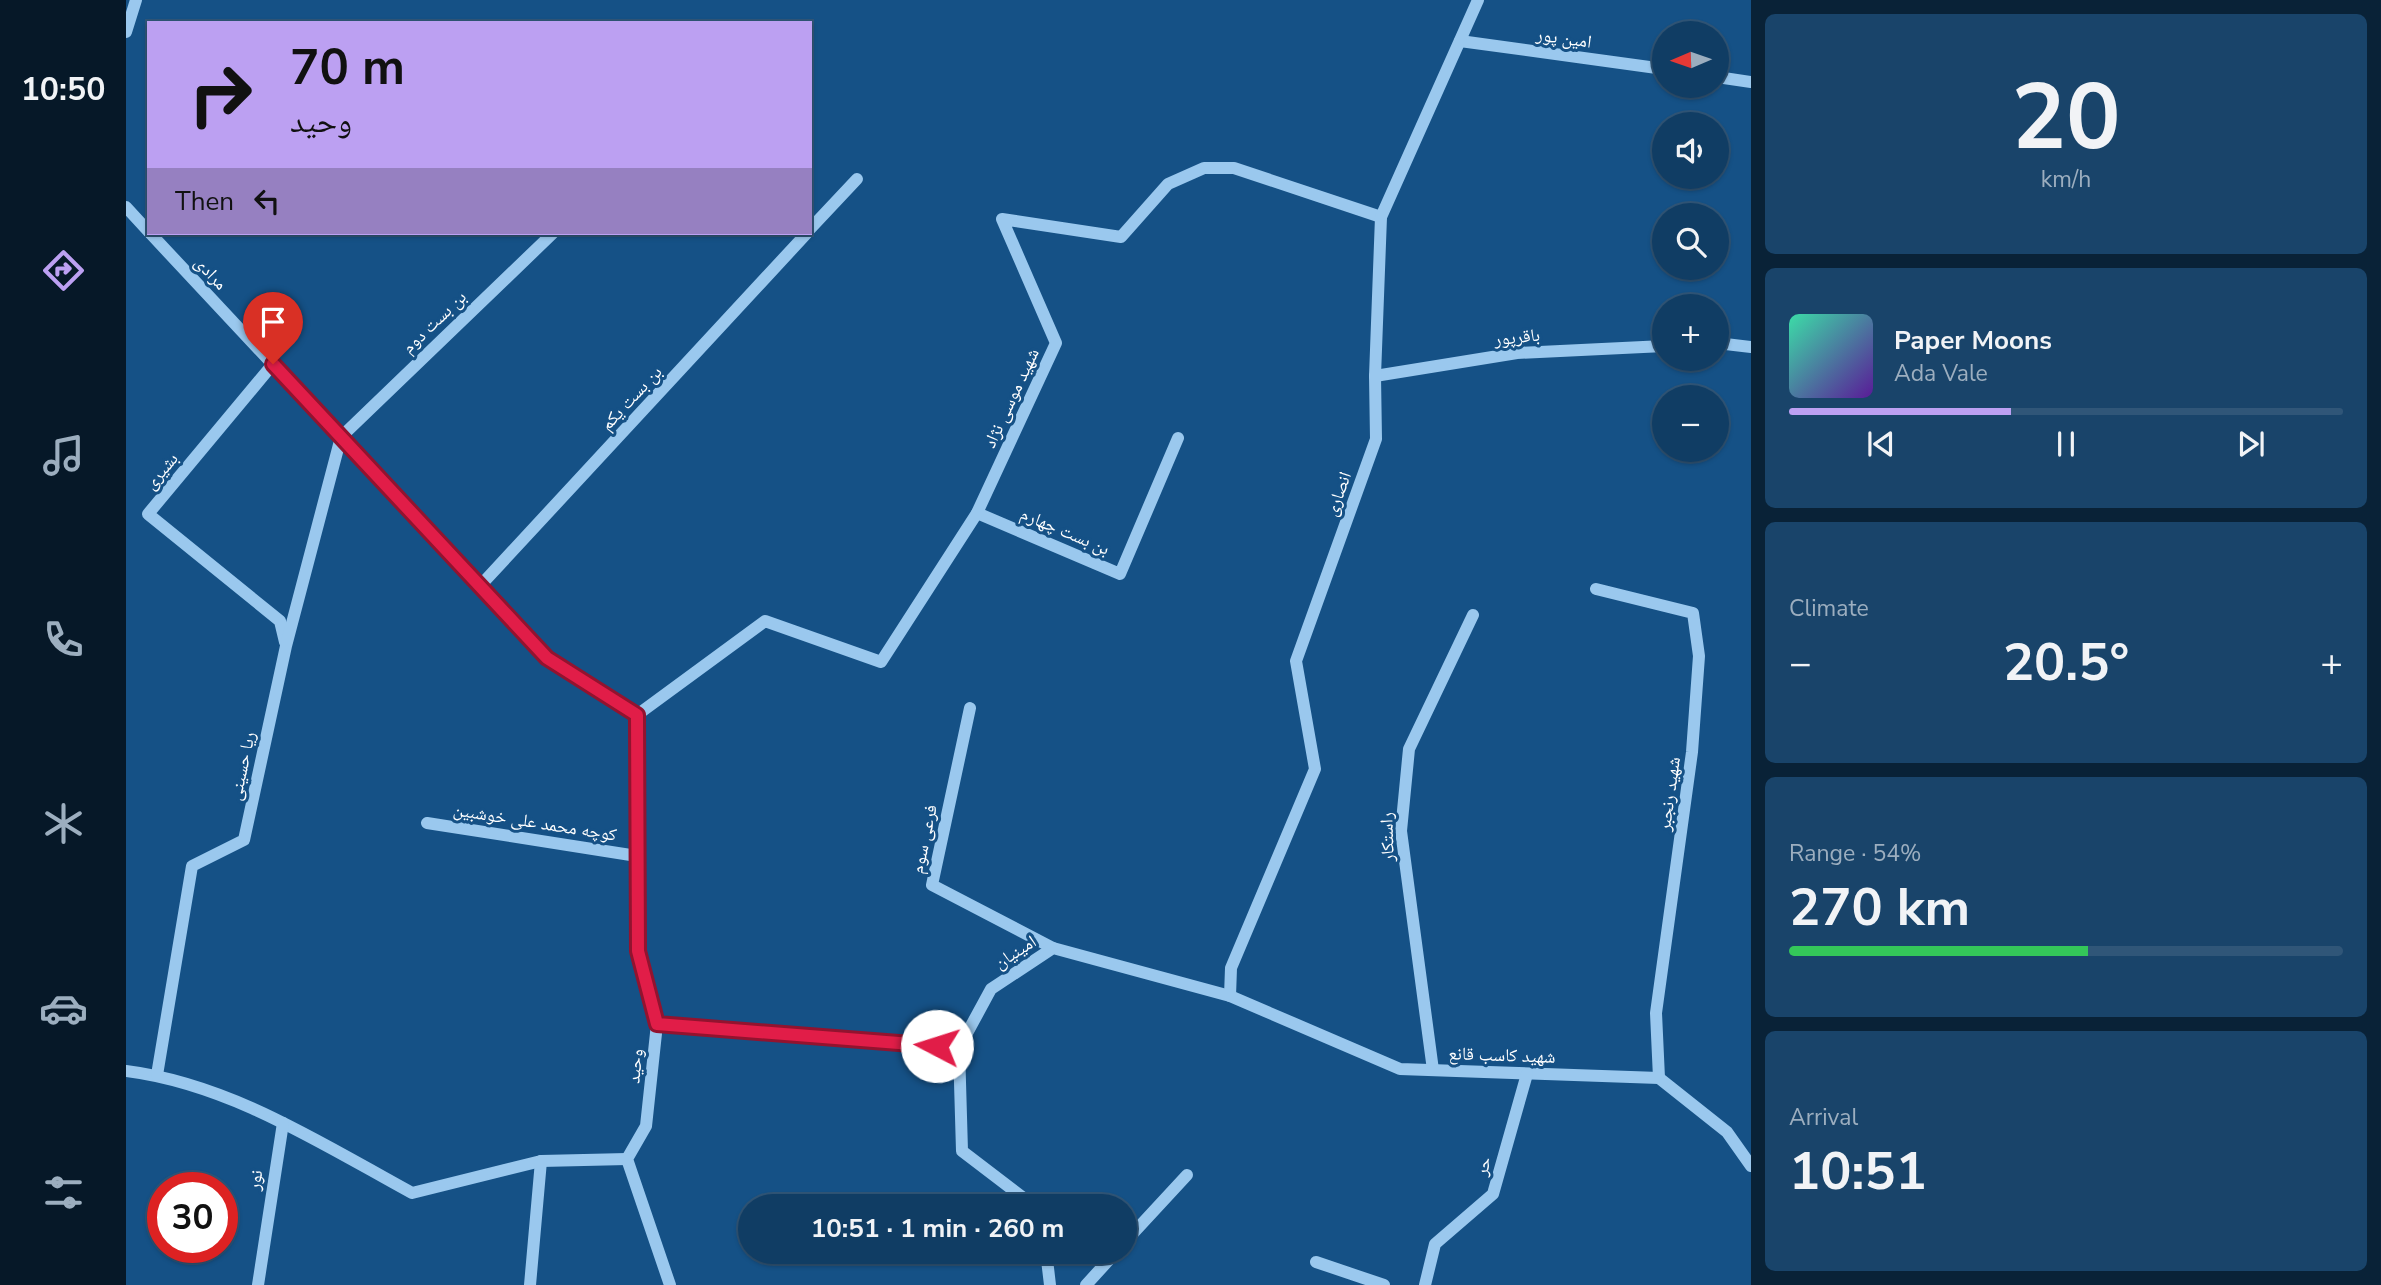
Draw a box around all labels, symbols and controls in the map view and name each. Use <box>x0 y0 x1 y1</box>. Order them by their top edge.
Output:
north arrow <box>1652 21 1729 98</box>
map controls <box>1652 21 1729 462</box>
street label: امین پور <box>1534 22 1593 54</box>
text: 70 m <box>290 34 405 101</box>
icon: right <box>175 49 266 140</box>
text: 20 <box>2011 56 2121 180</box>
text: 10:50 <box>21 68 105 111</box>
text: وحید <box>290 100 352 143</box>
button: sound <box>1652 112 1729 189</box>
text: km/h <box>2041 164 2091 195</box>
icon: left <box>248 182 286 220</box>
text: Then <box>175 184 234 219</box>
button: search <box>1652 203 1729 280</box>
icon: directions <box>39 246 88 295</box>
street label: مرادی <box>189 251 233 295</box>
street label: بن بست دوم <box>397 285 472 359</box>
pin <box>243 292 303 364</box>
button: + <box>1652 294 1729 371</box>
icon: arrive <box>254 303 292 341</box>
street label: باقرپور <box>1492 323 1541 351</box>
text: Paper Moons <box>1894 323 2052 358</box>
street label: شهید موسی نژاد <box>977 344 1045 452</box>
text: Ada Vale <box>1894 358 1988 389</box>
street label: بن بست یکم <box>595 360 667 436</box>
button: − <box>1652 385 1729 462</box>
icon: previous <box>1862 425 1900 463</box>
icon: pause <box>2047 425 2085 463</box>
icon: next <box>2232 425 2270 463</box>
icon: music <box>39 431 88 480</box>
street label: بشیری <box>138 447 184 495</box>
street label: انصاری <box>1319 468 1357 520</box>
street label: بن بست چهارم <box>1017 501 1113 561</box>
text: Climate <box>1789 593 1869 624</box>
icon: phone <box>39 615 88 664</box>
text: 20.5° <box>2003 627 2129 698</box>
text: − <box>1789 638 1812 689</box>
text: + <box>2320 638 2343 689</box>
street label: ریا حسینی <box>223 729 261 803</box>
street label: شهید رنجبر <box>1652 755 1686 834</box>
street label: کوچه محمد علی خوشبین <box>451 797 619 847</box>
icon: climate <box>39 799 88 848</box>
street label: فرعی سوم <box>905 802 943 876</box>
street label: راستکار <box>1374 812 1400 863</box>
text: Range · 54% <box>1789 838 1921 869</box>
text: 270 km <box>1789 872 1970 943</box>
street label: امینیان <box>989 929 1041 975</box>
icon: car <box>39 984 88 1033</box>
position arrow <box>900 1009 974 1083</box>
street label: شهید کاسب قانع <box>1448 1041 1556 1069</box>
street label: وحید <box>621 1047 649 1085</box>
text: Arrival <box>1789 1102 1858 1133</box>
text: 10:51 <box>1789 1136 1927 1207</box>
street label: حر <box>1469 1154 1497 1179</box>
icon: filters <box>39 1168 88 1217</box>
street label: نور <box>241 1168 269 1193</box>
speed limit sign: 30 <box>147 1172 238 1263</box>
text: 10:51 · 1 min · 260 m <box>811 1211 1064 1246</box>

